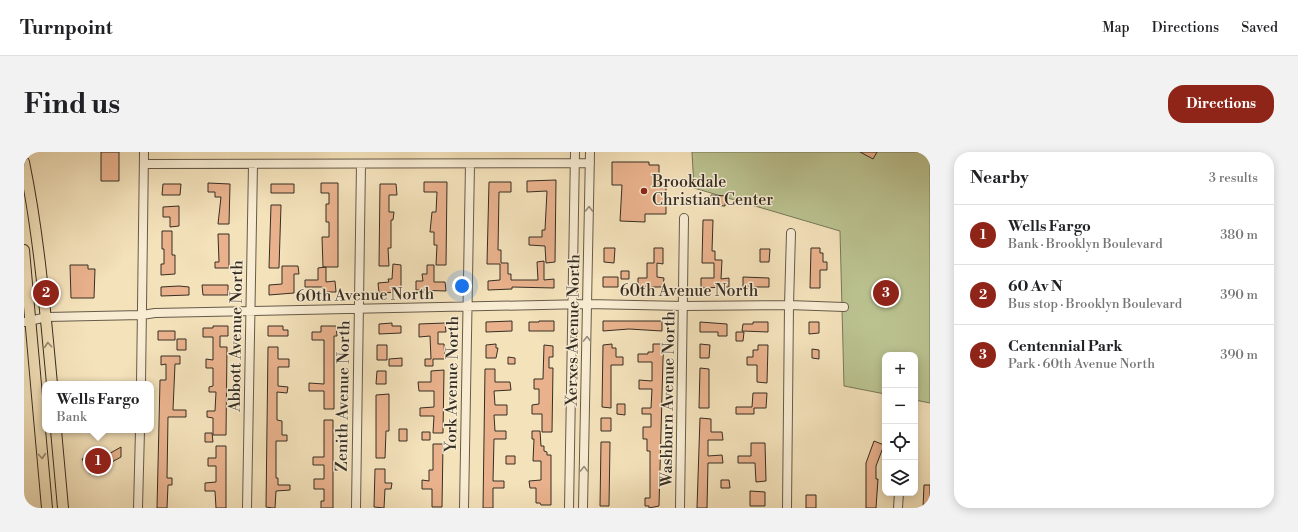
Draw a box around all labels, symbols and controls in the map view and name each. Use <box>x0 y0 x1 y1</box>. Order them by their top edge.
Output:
text: Turnpoint <box>20 16 113 40</box>
text: Map <box>1102 19 1130 37</box>
text: Directions <box>1152 19 1219 37</box>
text: Saved <box>1241 19 1278 37</box>
button: Directions <box>1168 85 1274 123</box>
text: Find us <box>24 87 120 122</box>
text: Nearby <box>970 167 1029 189</box>
text: 3 results <box>1209 170 1258 186</box>
place label: Brookdale Christian Center <box>651 172 773 210</box>
marker: Brookdale Christian Center <box>639 186 649 196</box>
one-way arrow <box>585 206 593 212</box>
text: Wells Fargo <box>1008 217 1091 236</box>
text: 1 <box>980 227 986 243</box>
text: 380 m <box>1220 227 1258 243</box>
text: Bank · Brooklyn Boulevard <box>1008 236 1163 252</box>
street label: Xerxes Avenue North <box>562 253 584 407</box>
street label: Abbott Avenue North <box>225 259 247 413</box>
your location <box>452 276 472 296</box>
text: 60 Av N <box>1008 277 1063 296</box>
pin: 2 <box>33 278 59 308</box>
pin: 3 <box>873 278 899 308</box>
street label: 60th Avenue North <box>620 281 759 301</box>
street label: 60th Avenue North <box>296 284 435 306</box>
text: 2 <box>979 287 987 303</box>
text: 390 m <box>1220 287 1258 303</box>
text: Bus stop · Brooklyn Boulevard <box>1008 296 1182 312</box>
street label: Washburn Avenue North <box>656 310 680 488</box>
street label: York Avenue North <box>441 315 463 453</box>
street label: Zenith Avenue North <box>332 320 354 472</box>
one-way arrow <box>583 336 591 342</box>
text: Centennial Park <box>1008 337 1122 356</box>
one-way arrow <box>44 342 53 348</box>
text: 3 <box>979 347 987 363</box>
text: 390 m <box>1220 347 1258 363</box>
map controls <box>882 352 918 496</box>
button: + <box>882 352 918 388</box>
text: Park · 60th Avenue North <box>1008 356 1155 372</box>
popup <box>42 381 154 433</box>
button: − <box>882 388 918 424</box>
text: Wells Fargo <box>57 390 139 409</box>
text: Bank <box>57 409 87 425</box>
button: locate <box>882 424 918 460</box>
pin: 1 <box>85 446 111 476</box>
one-way arrow <box>38 453 47 459</box>
button: layers <box>882 460 918 496</box>
one-way arrow <box>580 466 588 472</box>

